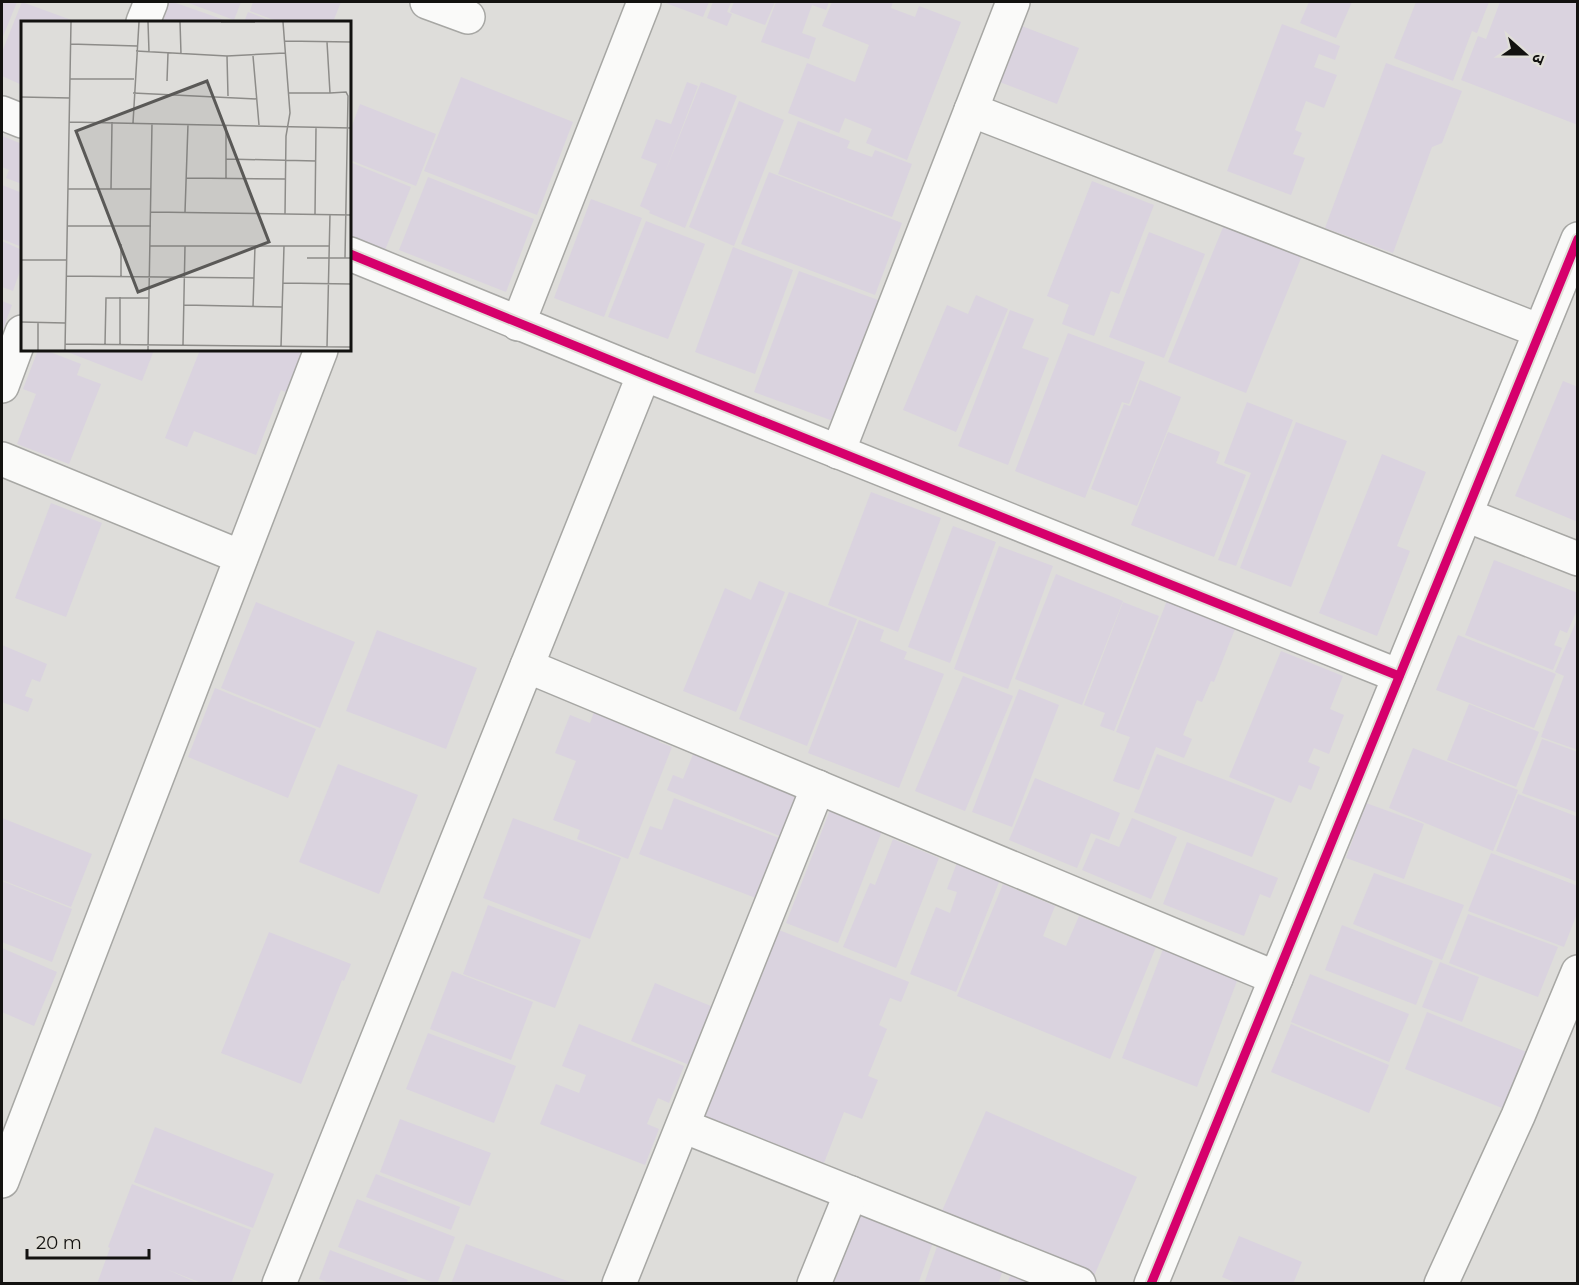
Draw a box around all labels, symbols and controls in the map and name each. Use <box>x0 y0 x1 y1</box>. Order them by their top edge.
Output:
inset map <box>21 21 351 351</box>
north arrow <box>1495 24 1555 84</box>
text: उ <box>1528 51 1549 68</box>
scale bar <box>27 1222 148 1260</box>
text: 20 m <box>36 1232 82 1254</box>

